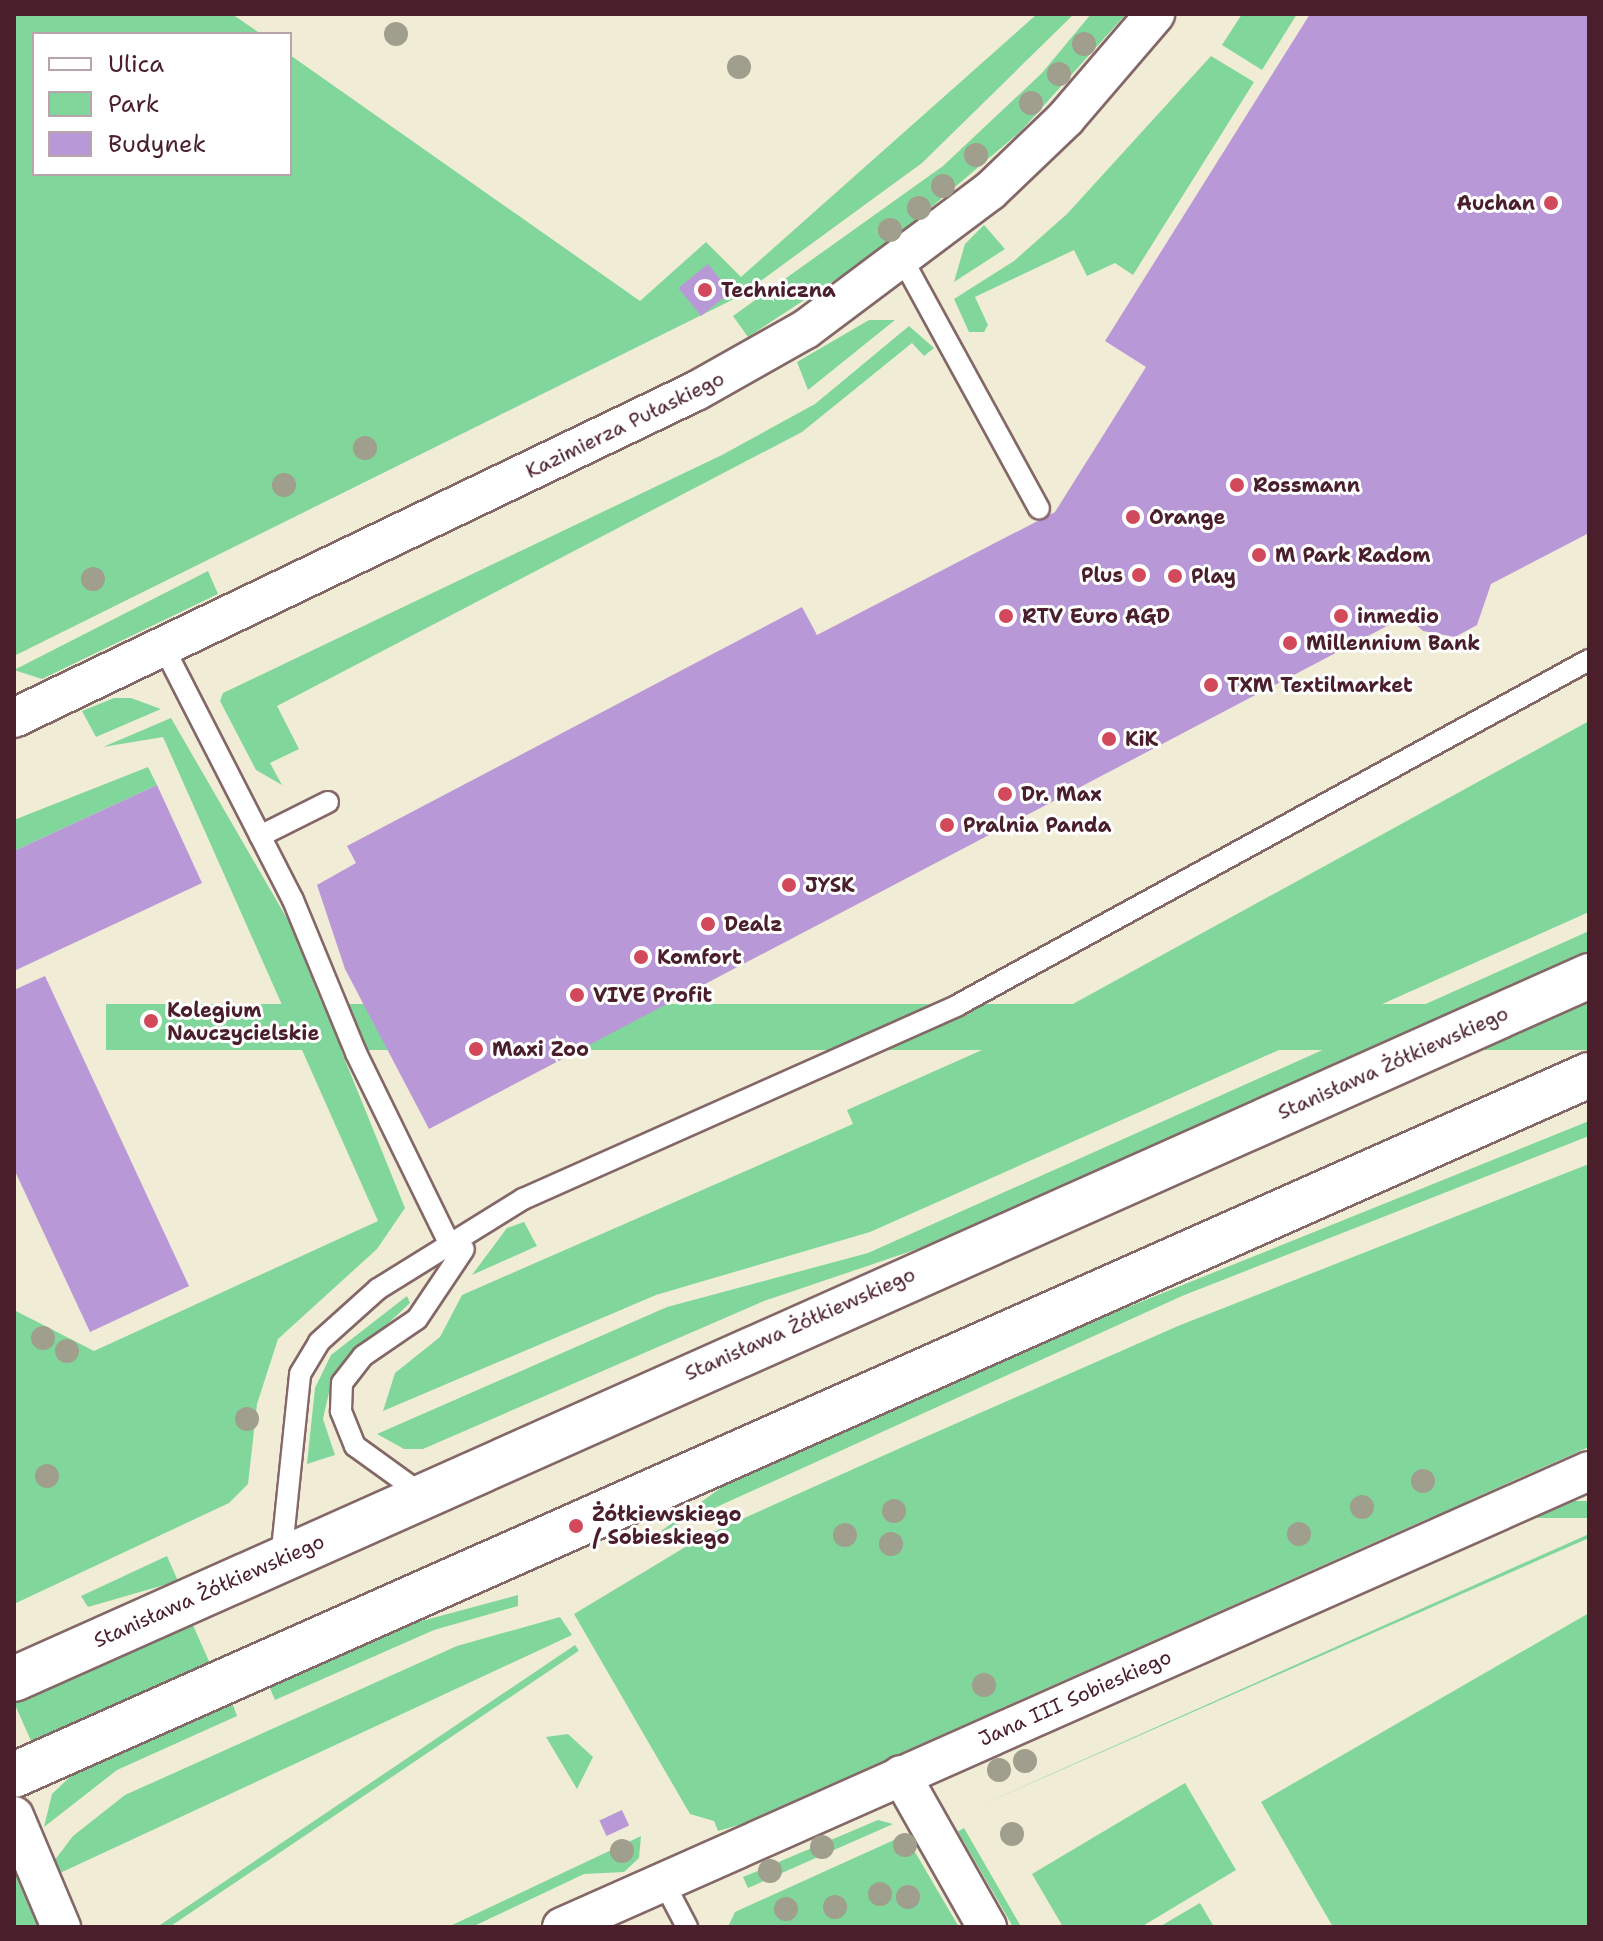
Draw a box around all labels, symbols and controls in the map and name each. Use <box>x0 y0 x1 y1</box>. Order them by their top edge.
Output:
legend <box>32 32 292 176</box>
text: Ulica <box>108 48 164 80</box>
text: Park <box>108 88 160 120</box>
text: Budynek <box>108 128 206 160</box>
place label: Auchan <box>1456 191 1535 215</box>
marker: Auchan <box>1542 194 1560 212</box>
place label: Techniczna <box>721 278 836 302</box>
marker: Techniczna <box>696 281 714 299</box>
street label: Kazimierza Pułaskiego <box>522 366 728 484</box>
place label: Rossmann <box>1253 473 1360 497</box>
marker: Rossmann <box>1228 476 1246 494</box>
place label: Orange <box>1149 505 1225 529</box>
marker: Orange <box>1124 508 1142 526</box>
place label: M Park Radom <box>1275 543 1430 567</box>
marker: M Park Radom <box>1250 546 1268 564</box>
place label: Plus <box>1081 563 1123 587</box>
place label: Play <box>1191 564 1236 588</box>
marker: Plus <box>1130 566 1148 584</box>
marker: Play <box>1166 567 1184 585</box>
place label: RTV Euro AGD <box>1022 604 1170 628</box>
place label: inmedio <box>1357 604 1439 628</box>
marker: RTV Euro AGD <box>997 607 1015 625</box>
marker: inmedio <box>1332 607 1350 625</box>
place label: Millennium Bank <box>1306 631 1480 655</box>
marker: Millennium Bank <box>1281 634 1299 652</box>
place label: TXM Textilmarket <box>1227 673 1413 697</box>
marker: TXM Textilmarket <box>1202 676 1220 694</box>
place label: KiK <box>1125 727 1158 751</box>
marker: KiK <box>1100 730 1118 748</box>
place label: Dr. Max <box>1021 782 1102 806</box>
marker: Dr. Max <box>996 785 1014 803</box>
place label: Pralnia Panda <box>963 813 1111 837</box>
marker: Pralnia Panda <box>938 816 956 834</box>
place label: JYSK <box>805 873 855 897</box>
marker: JYSK <box>780 876 798 894</box>
place label: Dealz <box>724 912 783 936</box>
marker: Dealz <box>699 915 717 933</box>
place label: Komfort <box>657 945 742 969</box>
marker: Komfort <box>632 948 650 966</box>
place label: VIVE Profit <box>593 983 712 1007</box>
marker: VIVE Profit <box>568 986 586 1004</box>
place label: Kolegium Nauczycielskie <box>167 998 319 1045</box>
street label: Stanisława Żółkiewskiego <box>1274 1001 1512 1125</box>
marker: Kolegium Nauczycielskie <box>142 1012 160 1030</box>
place label: Maxi Zoo <box>492 1037 589 1061</box>
marker: Maxi Zoo <box>467 1040 485 1058</box>
street label: Stanisława Żółkiewskiego <box>681 1262 919 1386</box>
place label: Żółkiewskiego / Sobieskiego <box>592 1502 742 1549</box>
marker: Żółkiewskiego / Sobieskiego <box>567 1517 585 1535</box>
street label: Stanisława Żółkiewskiego <box>90 1529 328 1653</box>
street label: Jana III Sobieskiego <box>975 1645 1175 1751</box>

